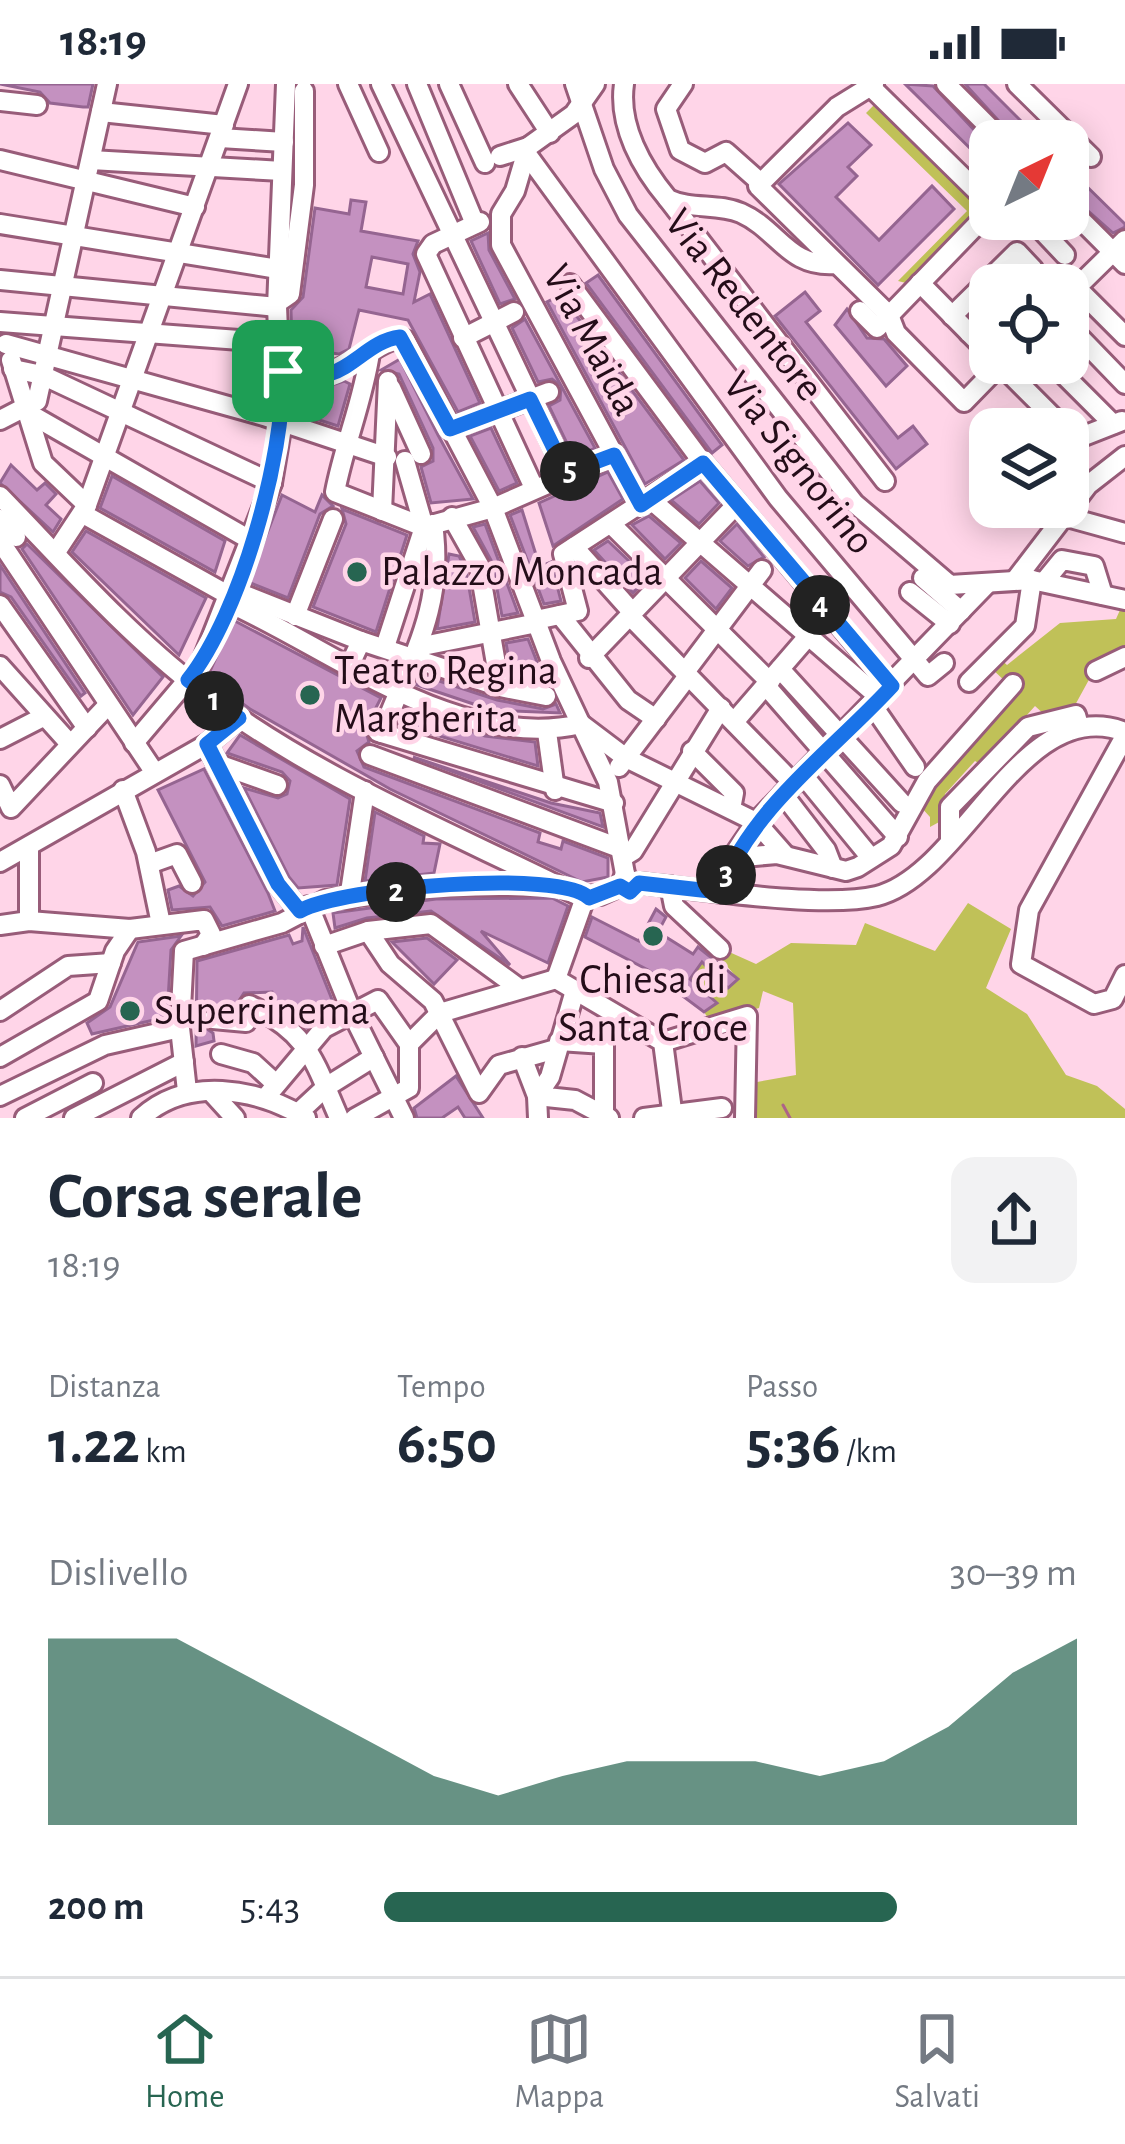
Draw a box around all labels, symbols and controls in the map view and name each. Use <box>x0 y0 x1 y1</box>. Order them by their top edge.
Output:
text: 18:19 <box>60 19 147 64</box>
north arrow <box>969 120 1089 240</box>
map controls <box>969 120 1089 528</box>
street label: Via Redentore <box>657 201 831 409</box>
street label: Via Maida <box>535 258 649 422</box>
button: locate <box>969 264 1089 384</box>
pin <box>232 320 334 422</box>
icon: arrive <box>250 338 316 404</box>
street label: Via Signorino <box>715 364 883 562</box>
button: layers <box>969 408 1089 528</box>
pin: 5 <box>540 441 600 501</box>
text: 5 <box>563 454 577 487</box>
place label: Palazzo Moncada <box>381 551 663 593</box>
marker: Palazzo Moncada <box>344 559 370 585</box>
pin: 4 <box>790 575 850 635</box>
text: 4 <box>812 588 828 621</box>
place label: Teatro Regina Margherita <box>334 650 557 740</box>
pin: 1 <box>184 671 244 731</box>
marker: Teatro Regina Margherita <box>297 682 323 708</box>
text: 1 <box>208 684 220 717</box>
pin: 3 <box>696 845 756 905</box>
text: 3 <box>719 858 733 891</box>
pin: 2 <box>366 862 426 922</box>
text: 2 <box>388 875 404 908</box>
marker: Chiesa di Santa Croce <box>640 923 666 949</box>
place label: Chiesa di Santa Croce <box>558 959 748 1049</box>
place label: Supercinema <box>154 990 370 1032</box>
marker: Supercinema <box>117 998 143 1024</box>
button: share <box>951 1157 1077 1283</box>
text: Corsa serale <box>48 1164 362 1230</box>
text: 18:19 <box>48 1246 121 1285</box>
text: Distanza <box>48 1371 161 1404</box>
text: Tempo <box>397 1371 486 1404</box>
text: Passo <box>746 1371 818 1404</box>
text: 1.22 <box>48 1414 140 1474</box>
text: 6:50 <box>397 1414 497 1474</box>
text: 5:36 <box>746 1414 841 1474</box>
text: km <box>140 1436 187 1469</box>
text: /km <box>841 1436 897 1469</box>
text: Dislivello <box>48 1554 188 1593</box>
text: 30–39 m <box>950 1554 1077 1593</box>
text: 200 m <box>48 1888 144 1927</box>
text: 5:43 <box>240 1888 300 1927</box>
tab: Home <box>145 2006 224 2118</box>
tab: Mappa <box>515 2006 604 2118</box>
tab: Salvati <box>894 2006 980 2118</box>

